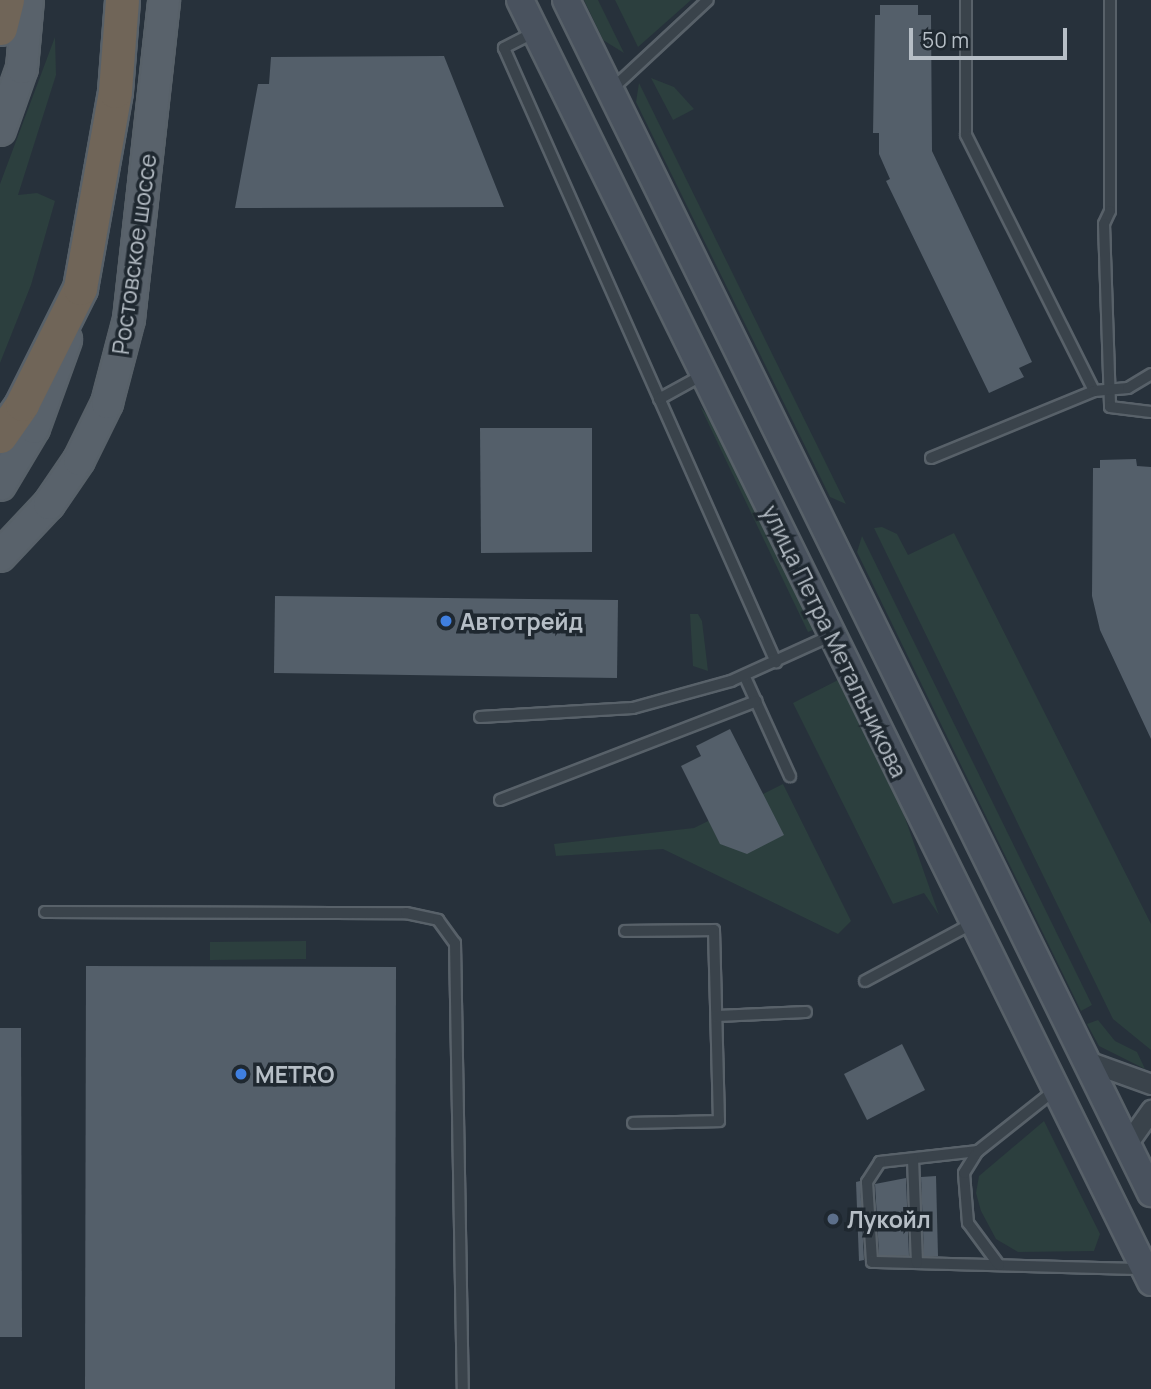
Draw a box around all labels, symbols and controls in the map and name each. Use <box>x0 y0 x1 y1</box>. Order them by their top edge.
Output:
scale bar <box>913 14 1070 58</box>
text: 50 m <box>922 26 969 54</box>
street label: Ростовское шоссе <box>106 152 162 356</box>
street label: улица Петра Метальникова <box>757 500 913 782</box>
place label: Автотрейд <box>460 607 583 635</box>
marker: Автотрейд <box>438 613 454 629</box>
place label: METRO <box>255 1060 334 1088</box>
marker: METRO <box>233 1066 249 1082</box>
place label: Лукойл <box>847 1205 931 1233</box>
marker: Лукойл <box>825 1211 841 1227</box>

